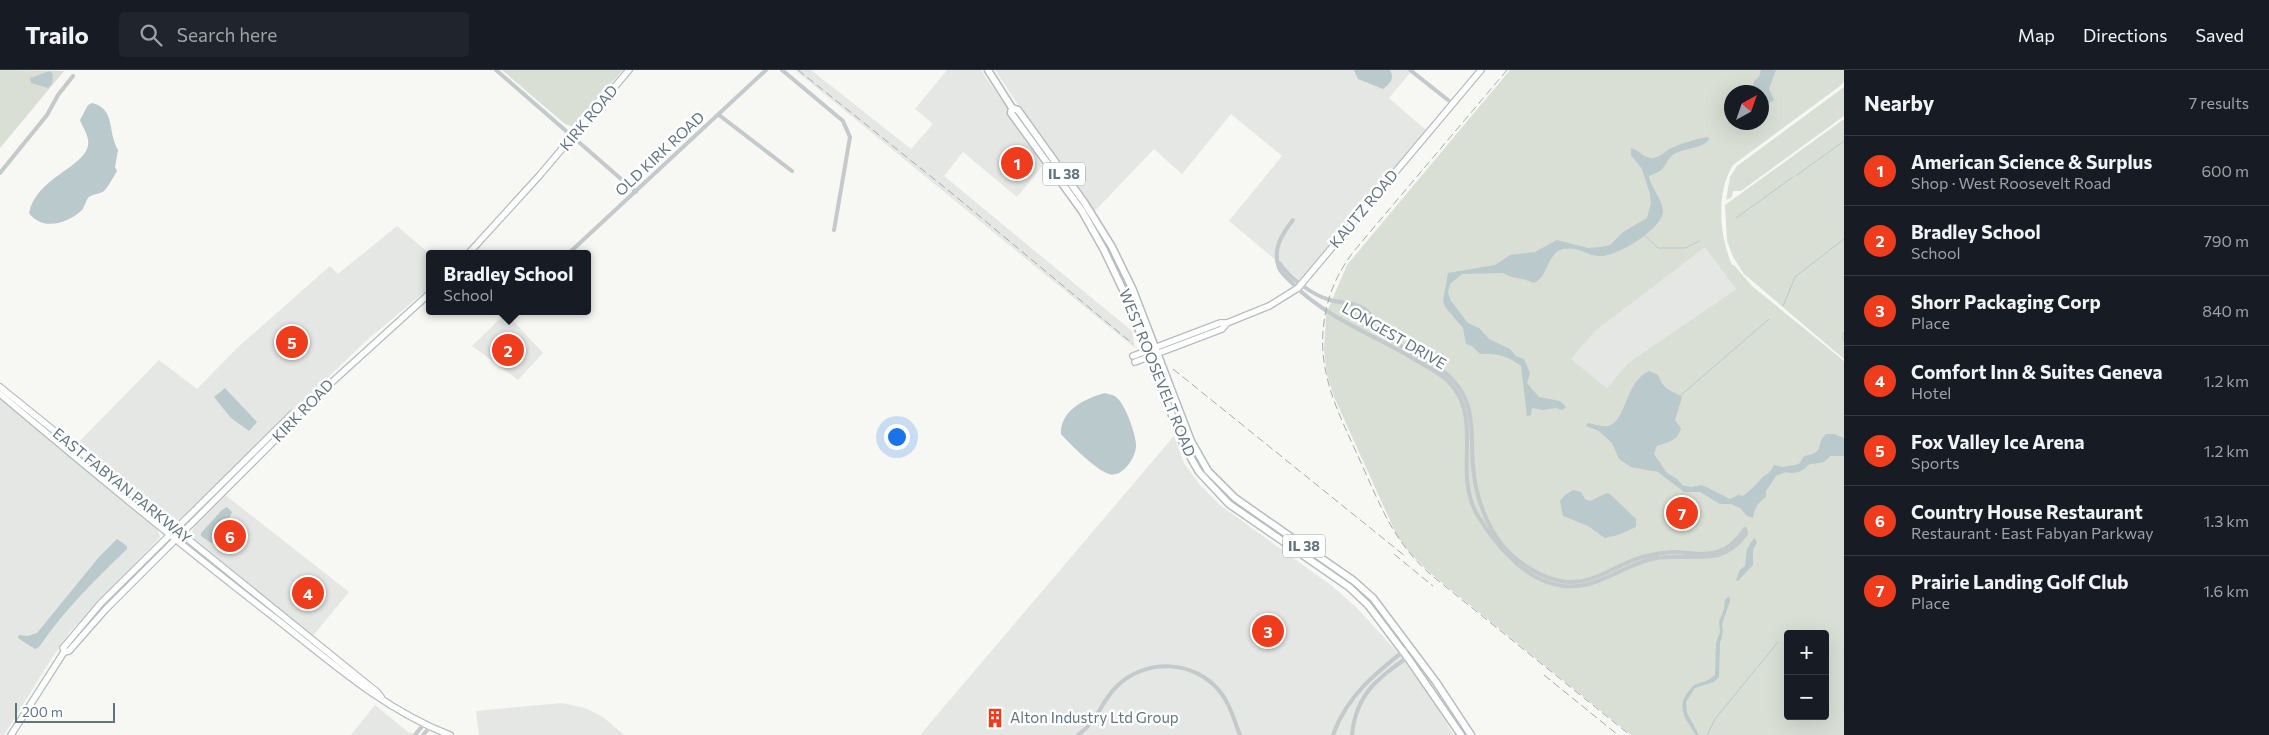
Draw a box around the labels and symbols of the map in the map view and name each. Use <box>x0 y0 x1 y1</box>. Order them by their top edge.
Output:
street label: KIRK ROAD <box>556 81 621 154</box>
north arrow <box>1724 85 1769 130</box>
street label: OLD KIRK ROAD <box>611 107 708 199</box>
pin: 1 <box>1001 144 1033 182</box>
road number: IL 38 <box>1043 162 1085 186</box>
street label: KAUTZ ROAD <box>1325 166 1401 251</box>
street label: WEST ROOSEVELT ROAD <box>1116 286 1200 459</box>
street label: LONGEST DRIVE <box>1339 298 1450 372</box>
pin: 5 <box>276 323 308 361</box>
pin: 2 <box>492 331 524 369</box>
street label: KIRK ROAD <box>268 375 337 445</box>
street label: EAST FABYAN PARKWAY <box>50 424 196 547</box>
your location <box>884 424 910 450</box>
pin: 7 <box>1666 494 1698 532</box>
pin: 6 <box>214 517 246 555</box>
road number: IL 38 <box>1283 534 1325 558</box>
pin: 4 <box>292 574 324 612</box>
pin: 3 <box>1252 612 1284 650</box>
scale bar <box>15 700 115 723</box>
building icon: Alton Industry Ltd Group <box>984 707 1006 729</box>
place label: Alton Industry Ltd Group <box>1010 708 1179 726</box>

